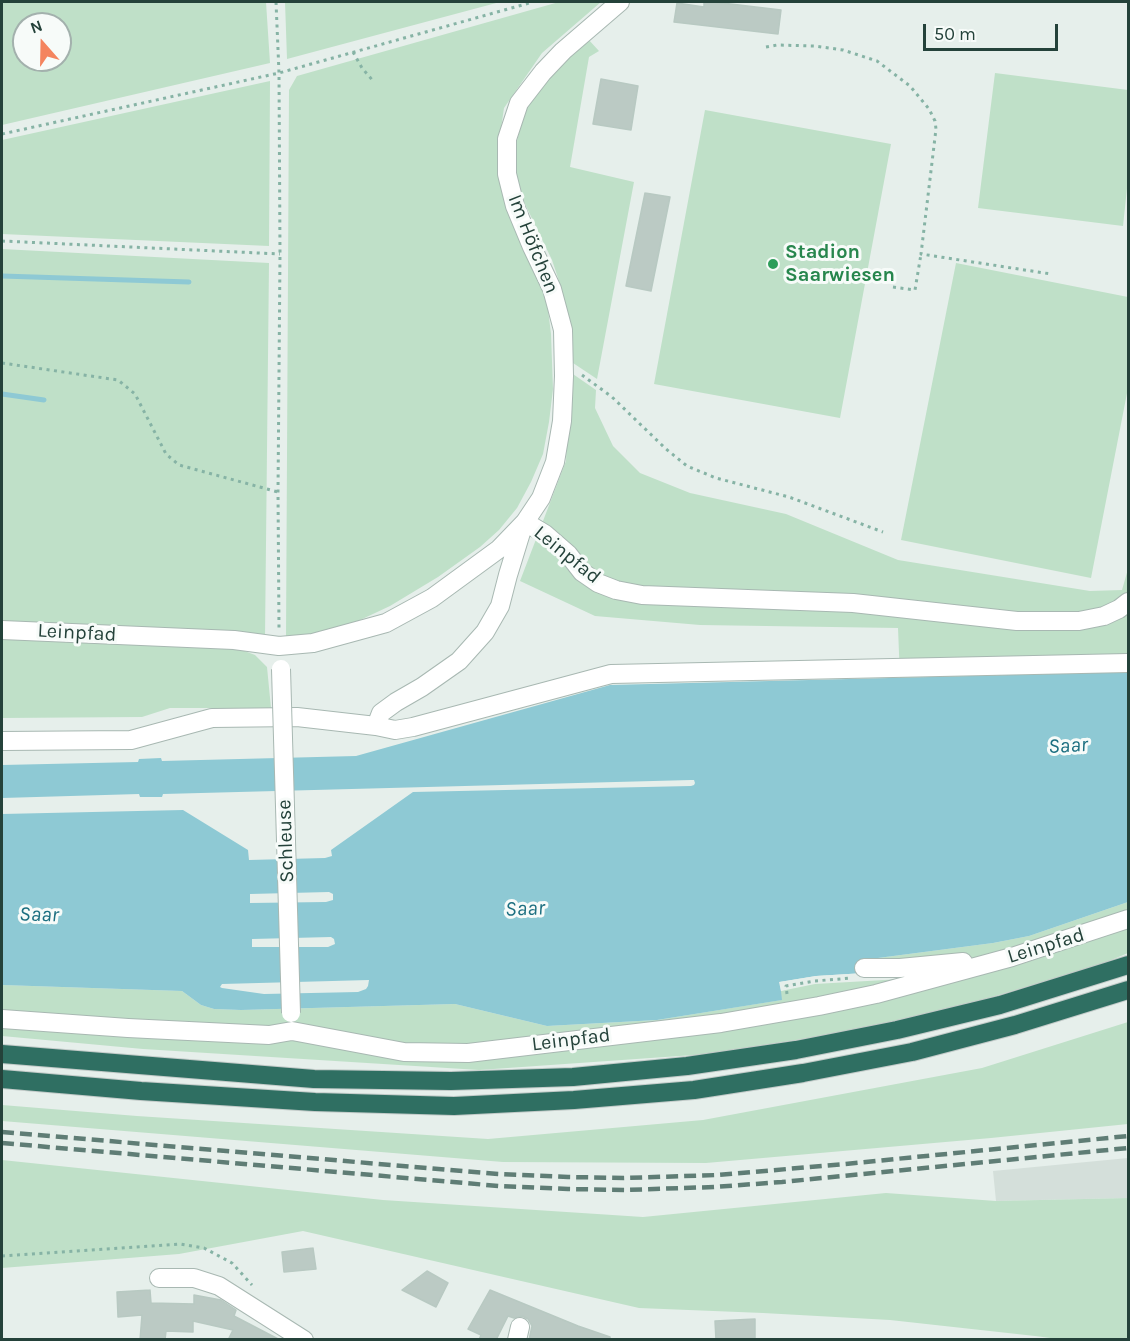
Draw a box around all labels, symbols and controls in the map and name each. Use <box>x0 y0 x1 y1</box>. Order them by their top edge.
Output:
north arrow <box>12 12 72 72</box>
scale bar <box>926 12 1061 50</box>
text: N <box>28 16 45 37</box>
text: 50 m <box>934 23 976 45</box>
street label: Im Höfchen <box>502 191 564 297</box>
place label: Stadion Saarwiesen <box>785 240 895 287</box>
marker: Stadion Saarwiesen <box>766 257 780 271</box>
street label: Leinpfad <box>529 521 605 589</box>
street label: Leinpfad <box>37 619 117 647</box>
water label: Saar <box>1047 732 1089 760</box>
street label: Schleuse <box>273 799 299 883</box>
water label: Saar <box>505 896 545 922</box>
water label: Saar <box>19 902 59 928</box>
street label: Leinpfad <box>1005 923 1087 969</box>
street label: Leinpfad <box>530 1023 612 1057</box>

